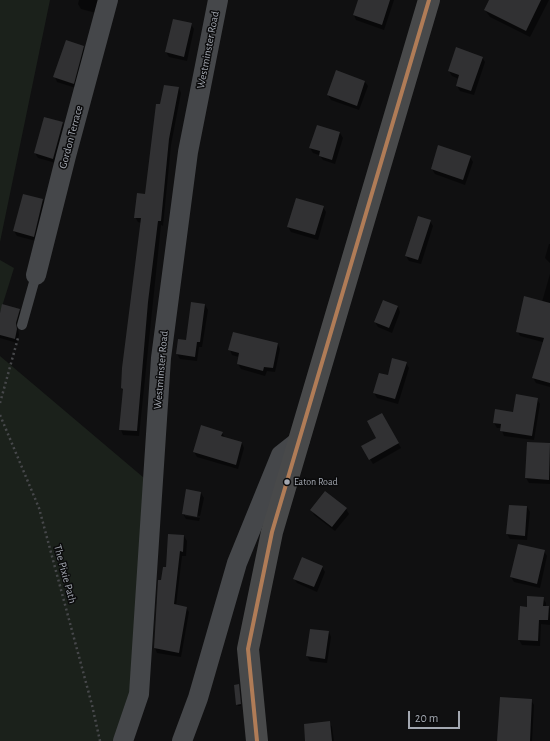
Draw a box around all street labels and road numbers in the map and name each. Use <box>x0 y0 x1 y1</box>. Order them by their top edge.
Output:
street label: Westminster Road <box>194 10 222 90</box>
street label: Gordon Terrace <box>56 104 86 170</box>
street label: Westminster Road <box>151 330 171 410</box>
street label: The Pixie Path <box>51 543 79 605</box>

